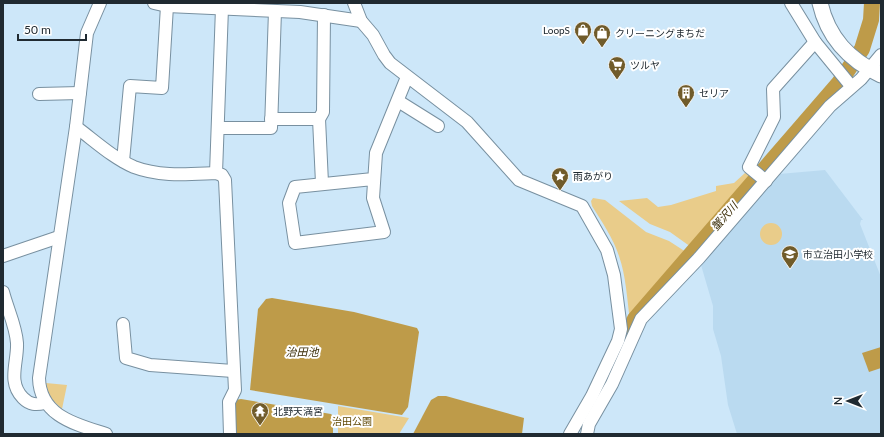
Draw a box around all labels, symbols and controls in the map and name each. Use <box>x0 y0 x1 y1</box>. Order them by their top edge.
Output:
scale bar <box>18 16 86 42</box>
shop icon: LoopS <box>573 20 593 45</box>
text: 50 m <box>24 22 51 37</box>
shop icon: クリーニングまちだ <box>592 23 612 48</box>
place label: LoopS <box>543 24 570 36</box>
place label: クリーニングまちだ <box>615 27 705 39</box>
supermarket icon: ツルヤ <box>607 55 627 80</box>
place label: ツルヤ <box>630 59 660 71</box>
building icon: セリア <box>676 83 696 108</box>
place label: セリア <box>699 87 729 99</box>
place icon: 雨あがり <box>550 166 570 191</box>
place label: 雨あがり <box>573 170 613 182</box>
water label: 蟹沢川 <box>708 199 740 233</box>
school or university icon: 市立治田小学校 <box>780 244 800 269</box>
place label: 市立治田小学校 <box>803 248 873 260</box>
water label: 治田池 <box>286 345 319 358</box>
north arrow <box>828 381 868 421</box>
text: N <box>831 397 844 405</box>
temple icon: 北野天満宮 <box>250 401 270 426</box>
place label: 北野天満宮 <box>273 405 323 417</box>
park label: 治田公園 <box>332 415 372 427</box>

